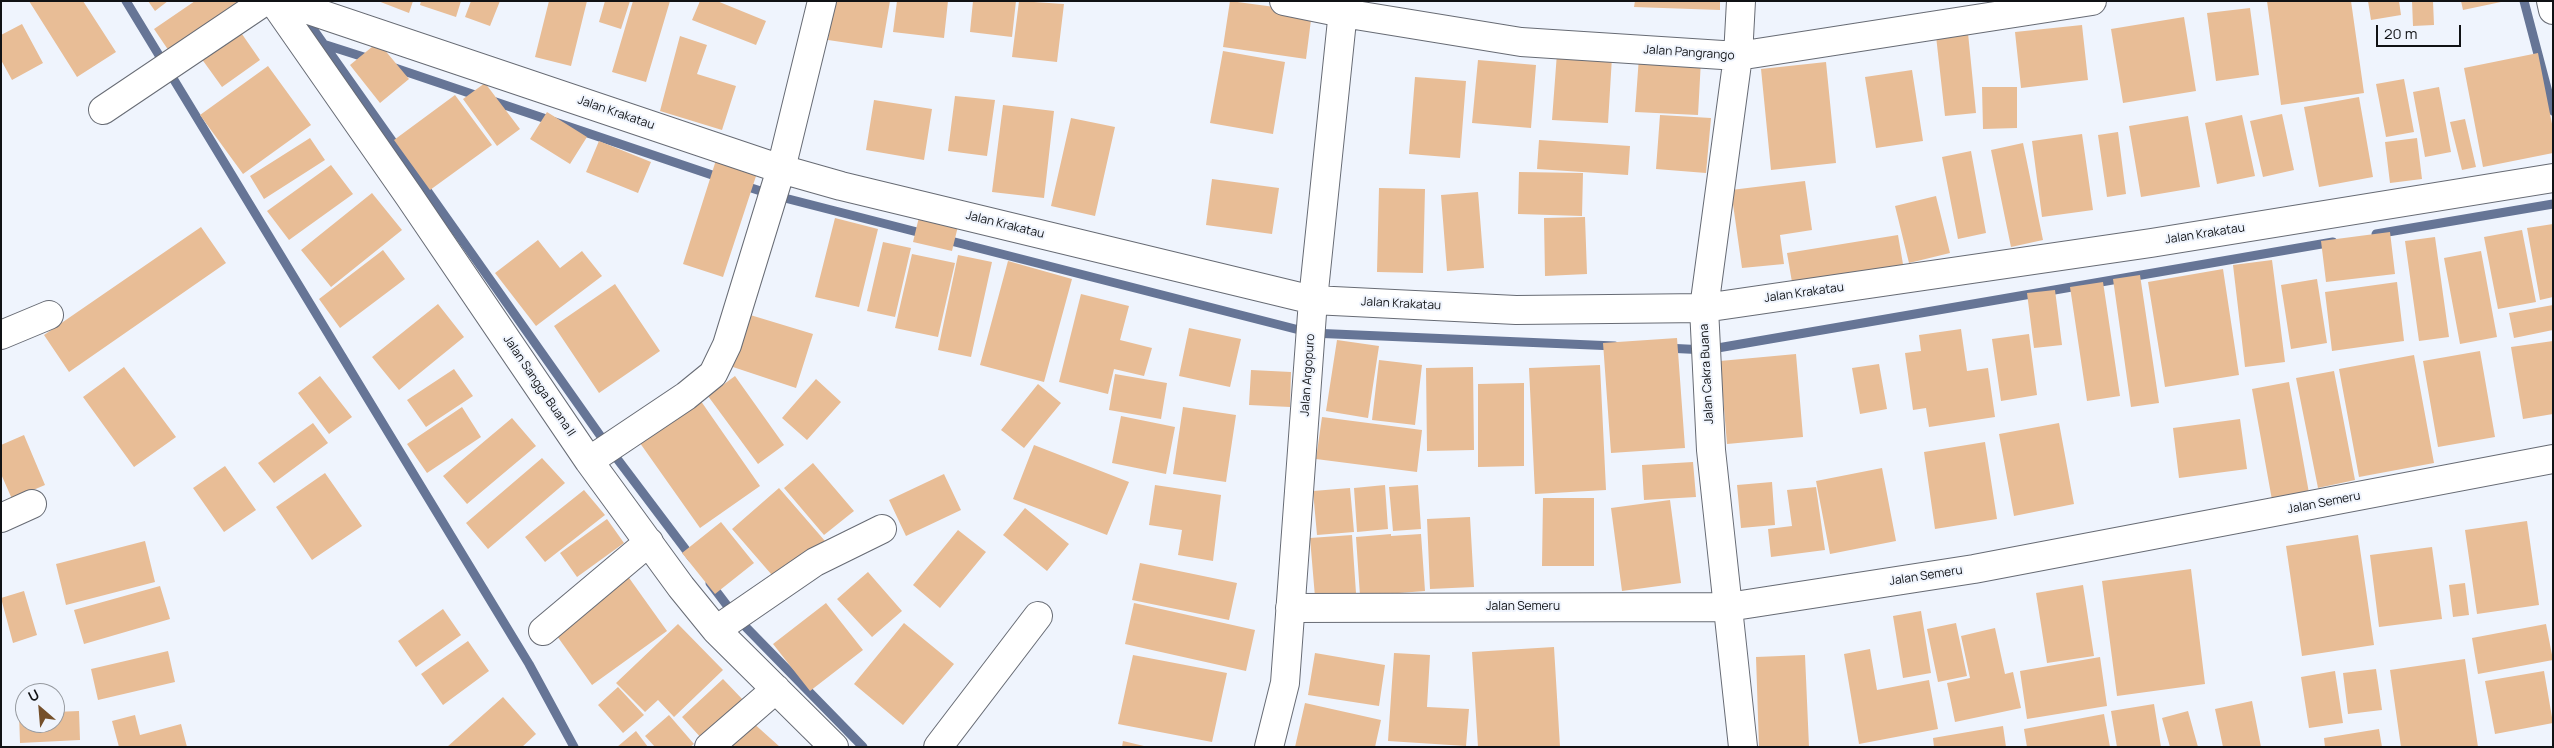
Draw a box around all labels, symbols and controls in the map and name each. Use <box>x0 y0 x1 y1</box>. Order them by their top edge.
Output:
scale bar <box>2379 15 2464 47</box>
text: 20 m <box>2384 23 2417 44</box>
street label: Jalan Pangrango <box>1643 43 1735 63</box>
street label: Jalan Krakatau <box>576 93 656 133</box>
street label: Jalan Krakatau <box>964 208 1046 242</box>
street label: Jalan Krakatau <box>2164 221 2246 247</box>
street label: Jalan Krakatau <box>1763 280 1845 306</box>
street label: Jalan Krakatau <box>1361 295 1441 313</box>
street label: Jalan Cakra Buana <box>1697 323 1717 425</box>
street label: Jalan Sangga Buana II <box>500 333 578 439</box>
street label: Jalan Argopuro <box>1298 333 1318 417</box>
street label: Jalan Semeru <box>2286 489 2362 517</box>
street label: Jalan Semeru <box>1888 563 1964 589</box>
street label: Jalan Semeru <box>1486 600 1560 614</box>
north arrow <box>15 683 65 733</box>
text: U <box>25 684 42 706</box>

